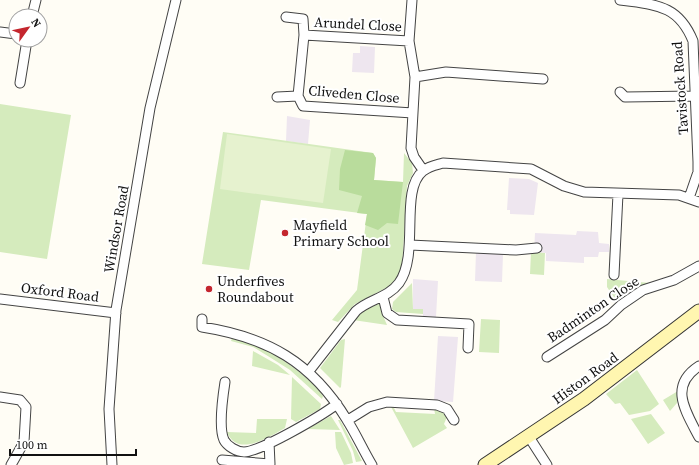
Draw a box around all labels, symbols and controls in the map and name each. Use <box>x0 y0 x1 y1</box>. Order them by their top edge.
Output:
north arrow <box>8 8 48 48</box>
street label: Arundel Close <box>313 12 403 36</box>
text: N <box>27 15 44 30</box>
street label: Tavistock Road <box>667 41 693 135</box>
street label: Cliveden Close <box>307 80 401 108</box>
street label: Windsor Road <box>98 184 134 274</box>
place label: Mayfield Primary School <box>293 215 389 251</box>
marker: Mayfield Primary School <box>280 228 290 238</box>
place label: Underfives Roundabout <box>217 271 294 307</box>
street label: Badminton Close <box>543 271 643 347</box>
street label: Oxford Road <box>20 277 100 307</box>
marker: Underfives Roundabout <box>204 284 214 294</box>
street label: Histon Road <box>548 347 622 409</box>
scale bar <box>10 431 136 457</box>
text: 100 m <box>16 437 48 453</box>

